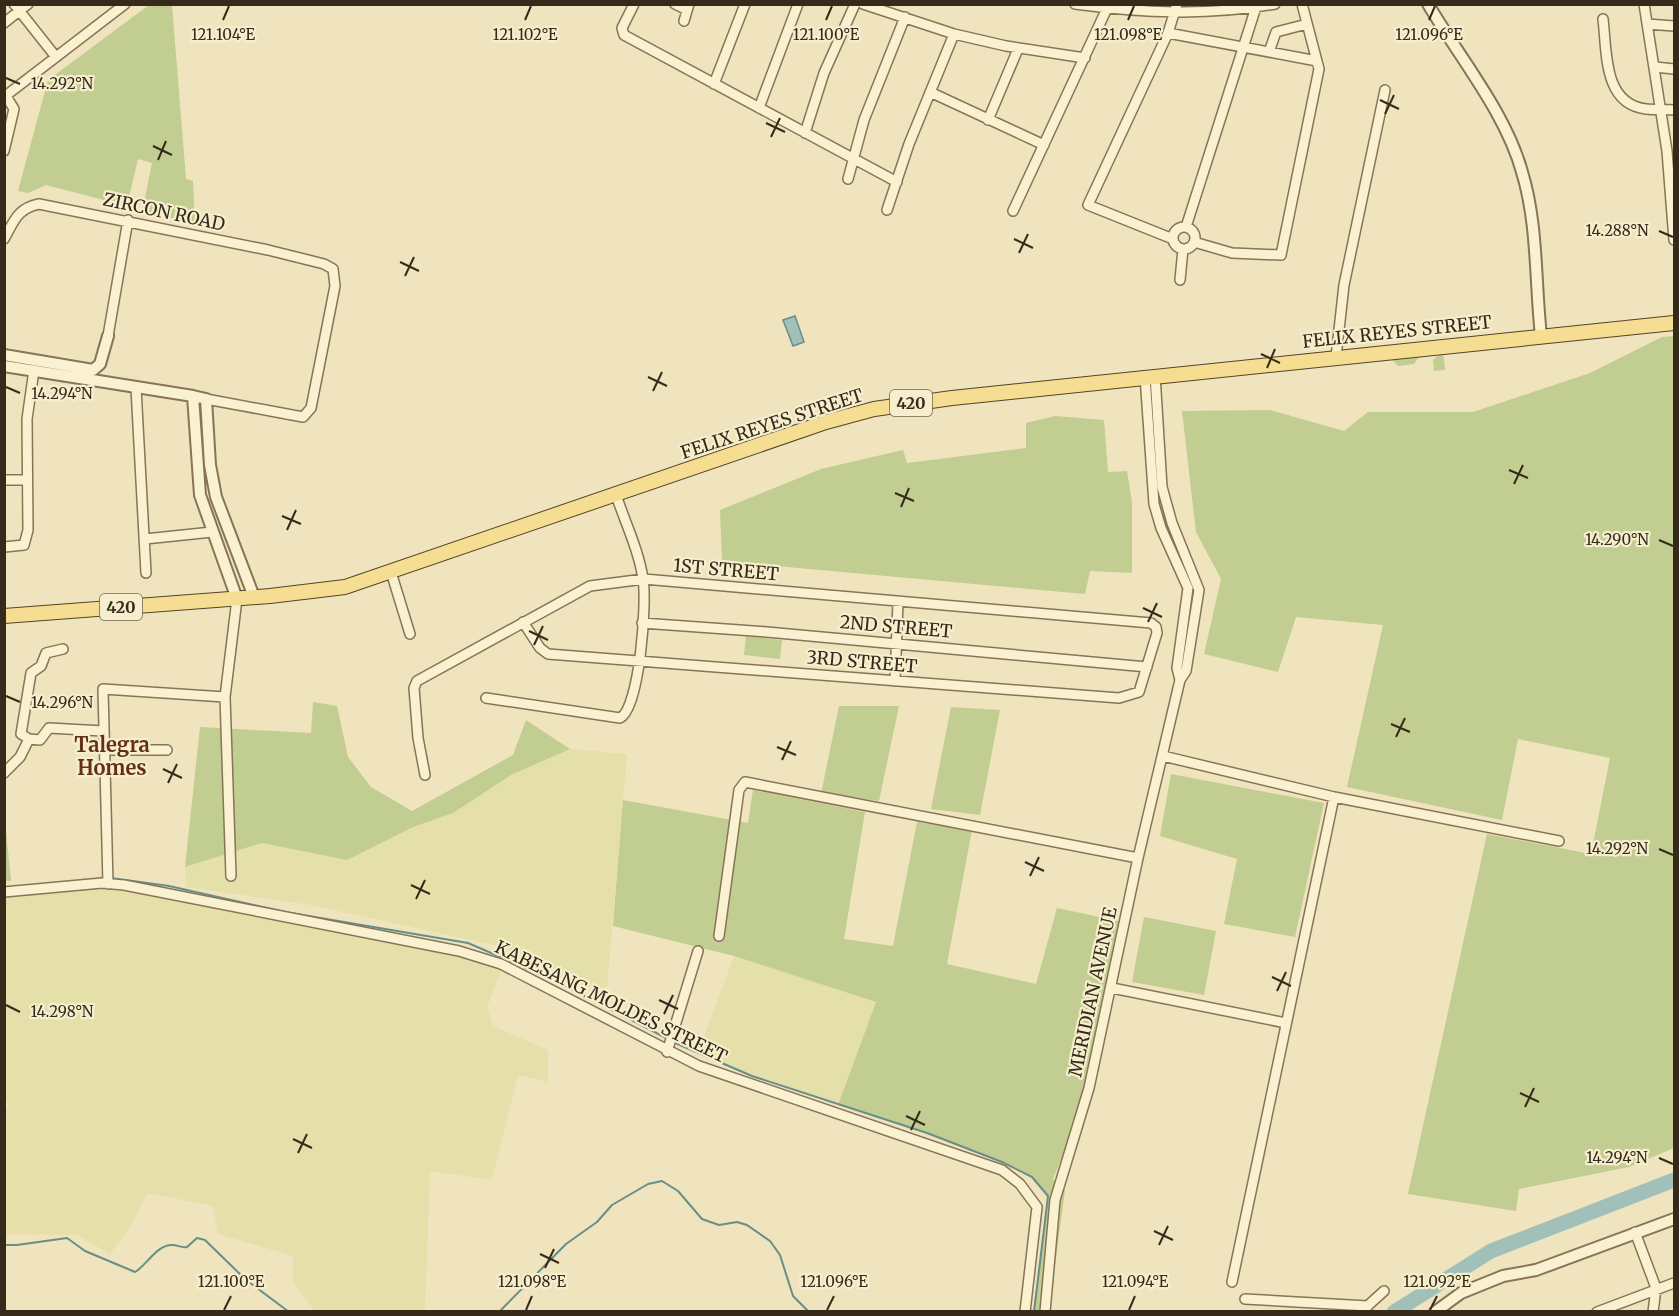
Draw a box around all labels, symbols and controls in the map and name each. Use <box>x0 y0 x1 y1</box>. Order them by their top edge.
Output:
text: 121.104°E <box>191 25 256 44</box>
text: 121.102°E <box>493 25 558 44</box>
text: 121.100°E <box>793 25 860 44</box>
text: 121.098°E <box>1094 25 1163 44</box>
text: 121.096°E <box>1395 25 1463 44</box>
text: 14.292°N <box>31 74 94 93</box>
street label: ZIRCON ROAD <box>101 187 227 236</box>
text: 14.288°N <box>1585 221 1649 240</box>
street label: FELIX REYES STREET <box>1301 310 1493 353</box>
street label: FELIX REYES STREET <box>678 383 866 464</box>
text: 14.294°N <box>31 384 93 403</box>
road number: 420 <box>890 390 932 416</box>
text: 14.290°N <box>1585 530 1649 549</box>
street label: 1ST STREET <box>672 553 780 586</box>
road number: 420 <box>100 594 142 620</box>
street label: 2ND STREET <box>839 610 954 643</box>
street label: 3RD STREET <box>806 645 919 678</box>
text: 14.296°N <box>31 693 93 712</box>
district label: Talegra Homes <box>74 732 150 780</box>
text: 14.292°N <box>1586 839 1649 858</box>
street label: MERIDIAN AVENUE <box>1063 904 1122 1079</box>
street label: KABESANG MOLDES STREET <box>491 935 732 1068</box>
text: 14.298°N <box>31 1002 94 1021</box>
text: 14.294°N <box>1586 1148 1648 1167</box>
text: 121.100°E <box>198 1272 265 1291</box>
text: 121.098°E <box>498 1272 567 1291</box>
text: 121.096°E <box>800 1272 868 1291</box>
text: 121.094°E <box>1102 1272 1169 1291</box>
text: 121.092°E <box>1403 1272 1471 1291</box>

